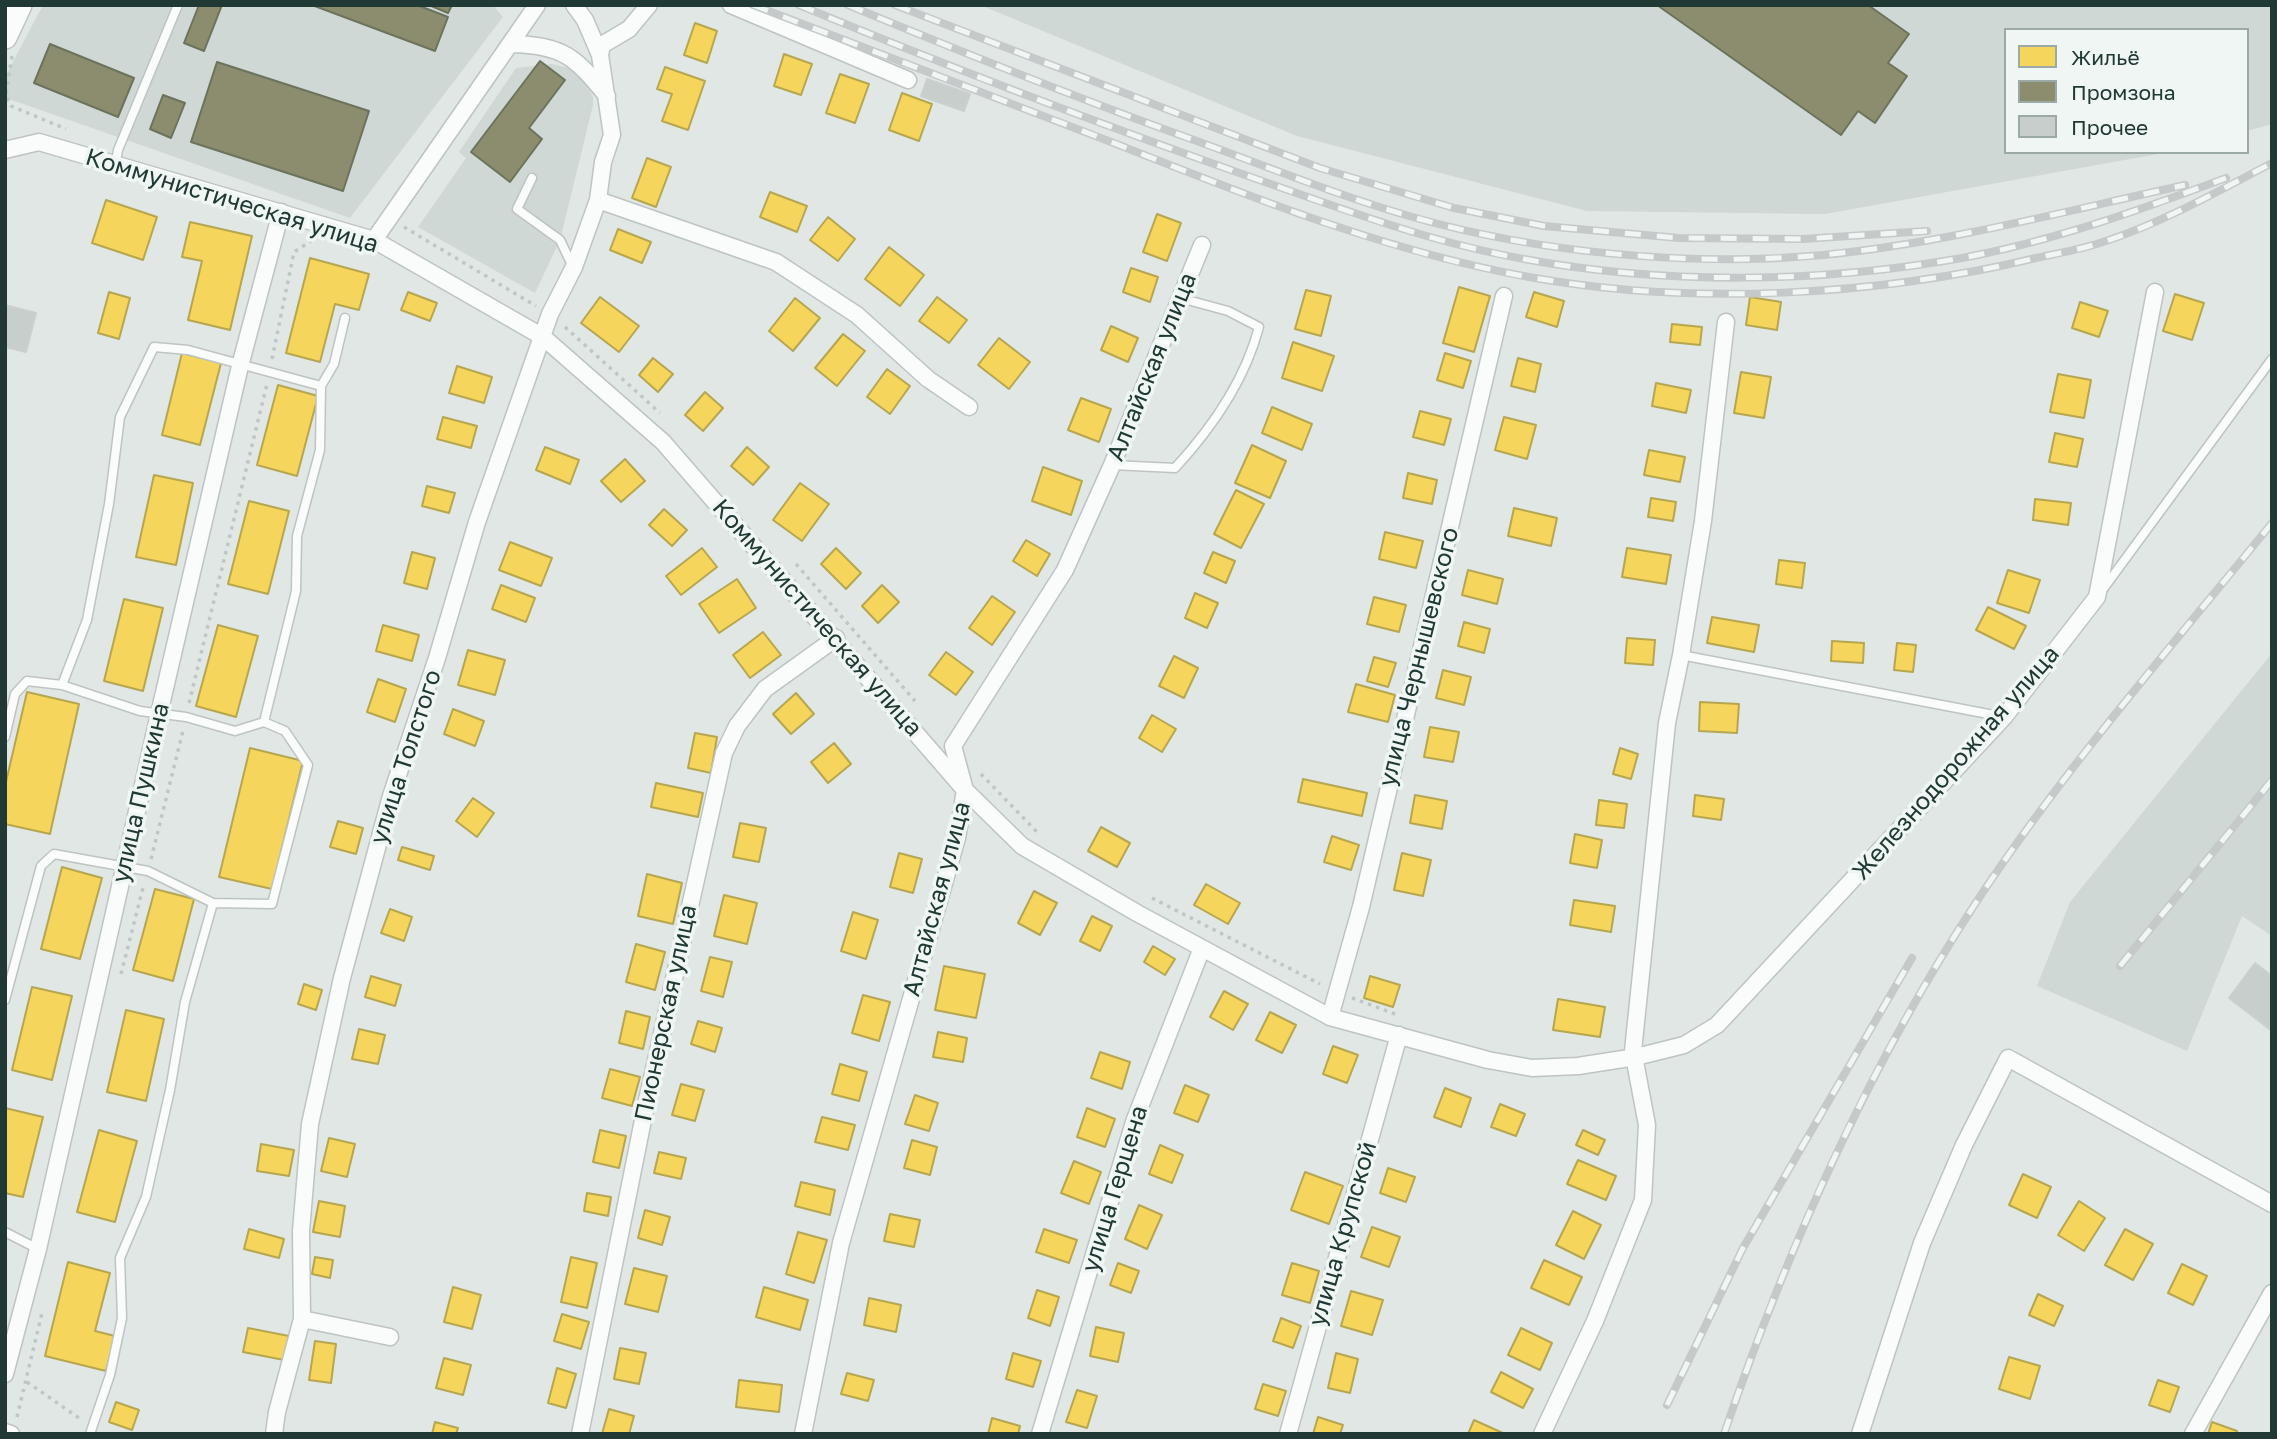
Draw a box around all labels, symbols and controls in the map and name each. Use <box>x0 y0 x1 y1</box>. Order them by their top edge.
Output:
legend <box>2004 28 2249 154</box>
text: Жильё <box>2071 44 2140 70</box>
text: Промзона <box>2071 79 2176 105</box>
text: Прочее <box>2071 114 2148 140</box>
street label: Коммунистическая улица <box>82 143 382 259</box>
street label: Алтайская улица <box>1101 269 1203 465</box>
street label: Коммунистическая улица <box>706 493 928 743</box>
street label: улица Чернышевского <box>1373 524 1465 790</box>
street label: Железнодорожная улица <box>1847 640 2065 886</box>
street label: улица Толстого <box>364 666 448 848</box>
street label: улица Пушкина <box>106 700 176 886</box>
street label: Алтайская улица <box>897 799 977 999</box>
street label: Пионерская улица <box>629 902 703 1124</box>
street label: улица Герцена <box>1076 1102 1154 1276</box>
street label: улица Крупской <box>1303 1138 1383 1330</box>

